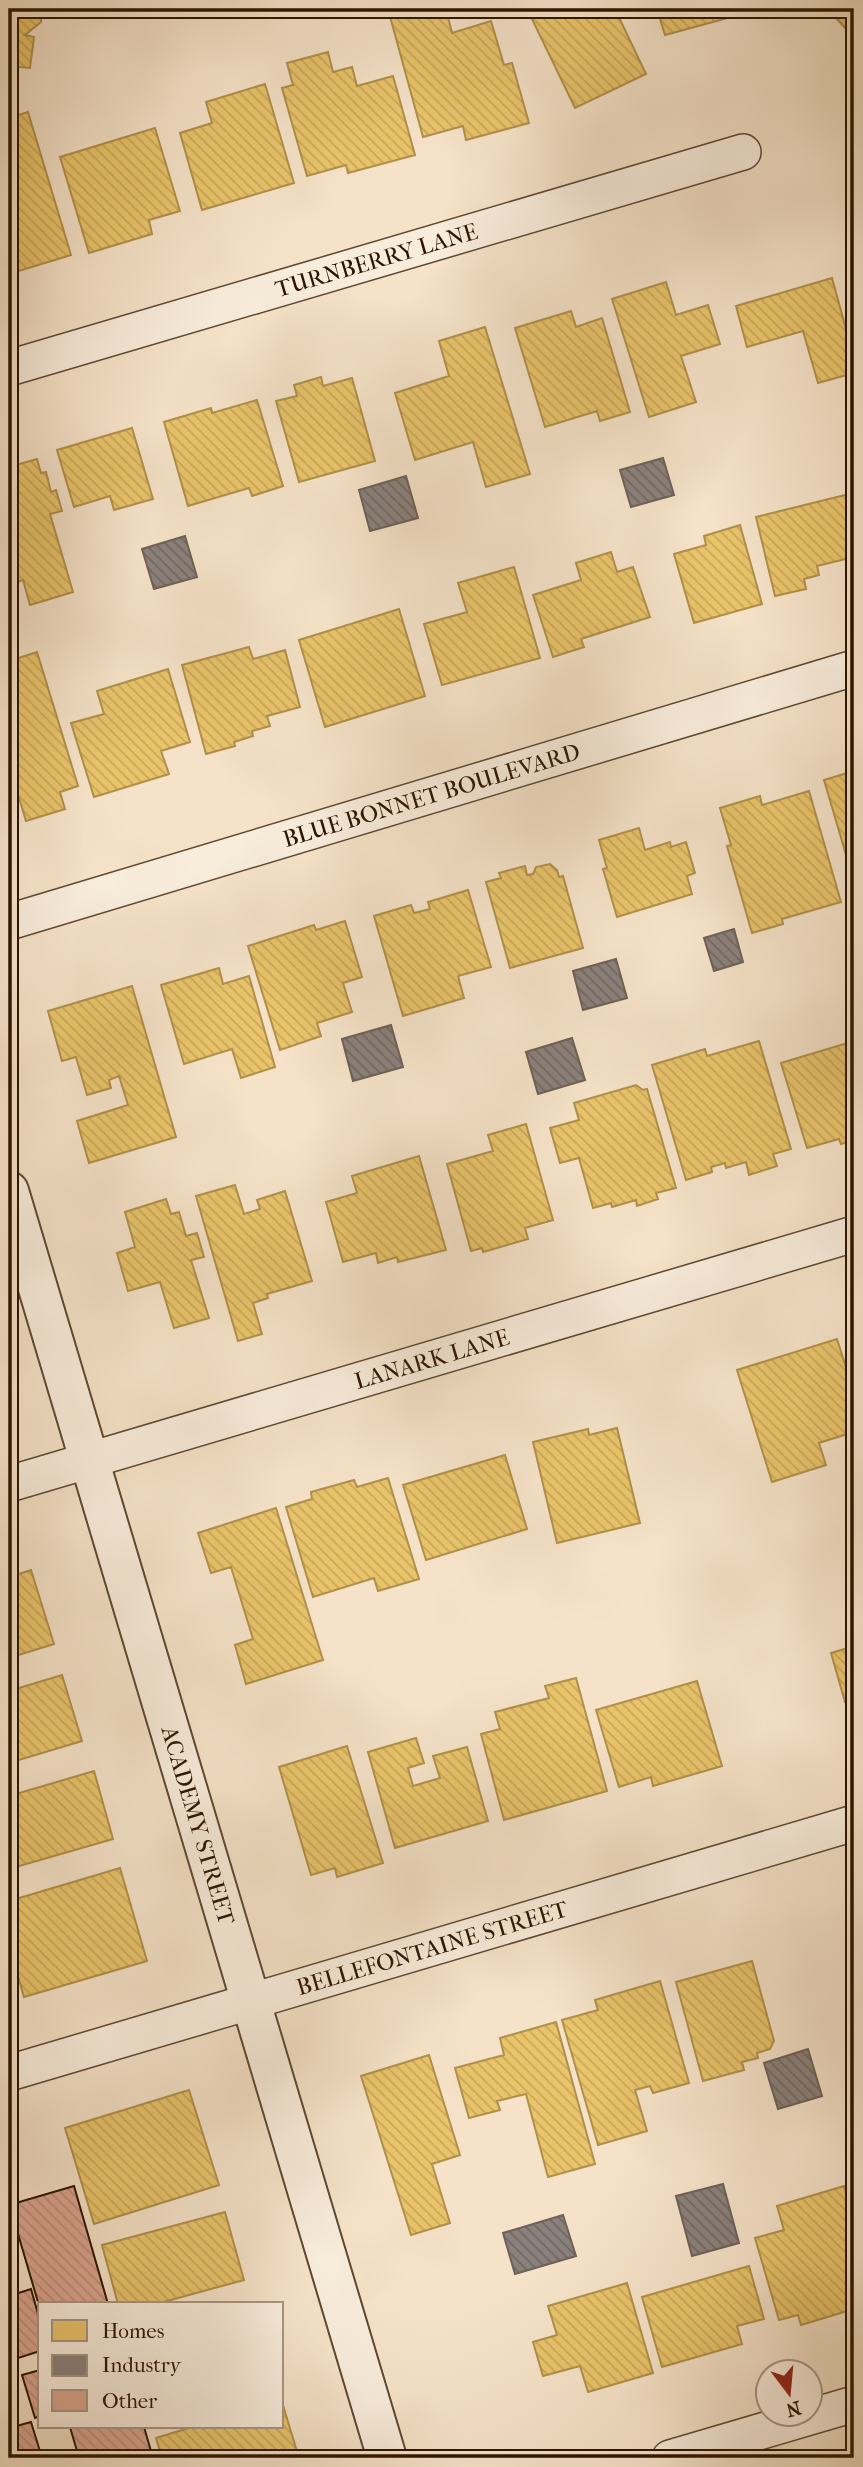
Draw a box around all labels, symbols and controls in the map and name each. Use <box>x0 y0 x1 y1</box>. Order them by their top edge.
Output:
street label: TURNBERRY LANE <box>272 218 481 303</box>
street label: BLUE BONNET BOULEVARD <box>280 738 583 853</box>
street label: LANARK LANE <box>351 1324 513 1395</box>
street label: ACADEMY STREET <box>155 1722 240 1928</box>
street label: BELLEFONTAINE STREET <box>293 1895 571 2001</box>
legend <box>38 2302 284 2428</box>
text: Homes <box>102 2319 165 2343</box>
text: Industry <box>102 2353 182 2377</box>
north arrow <box>754 2358 824 2428</box>
text: Other <box>102 2389 157 2413</box>
text: N <box>783 2396 803 2421</box>

